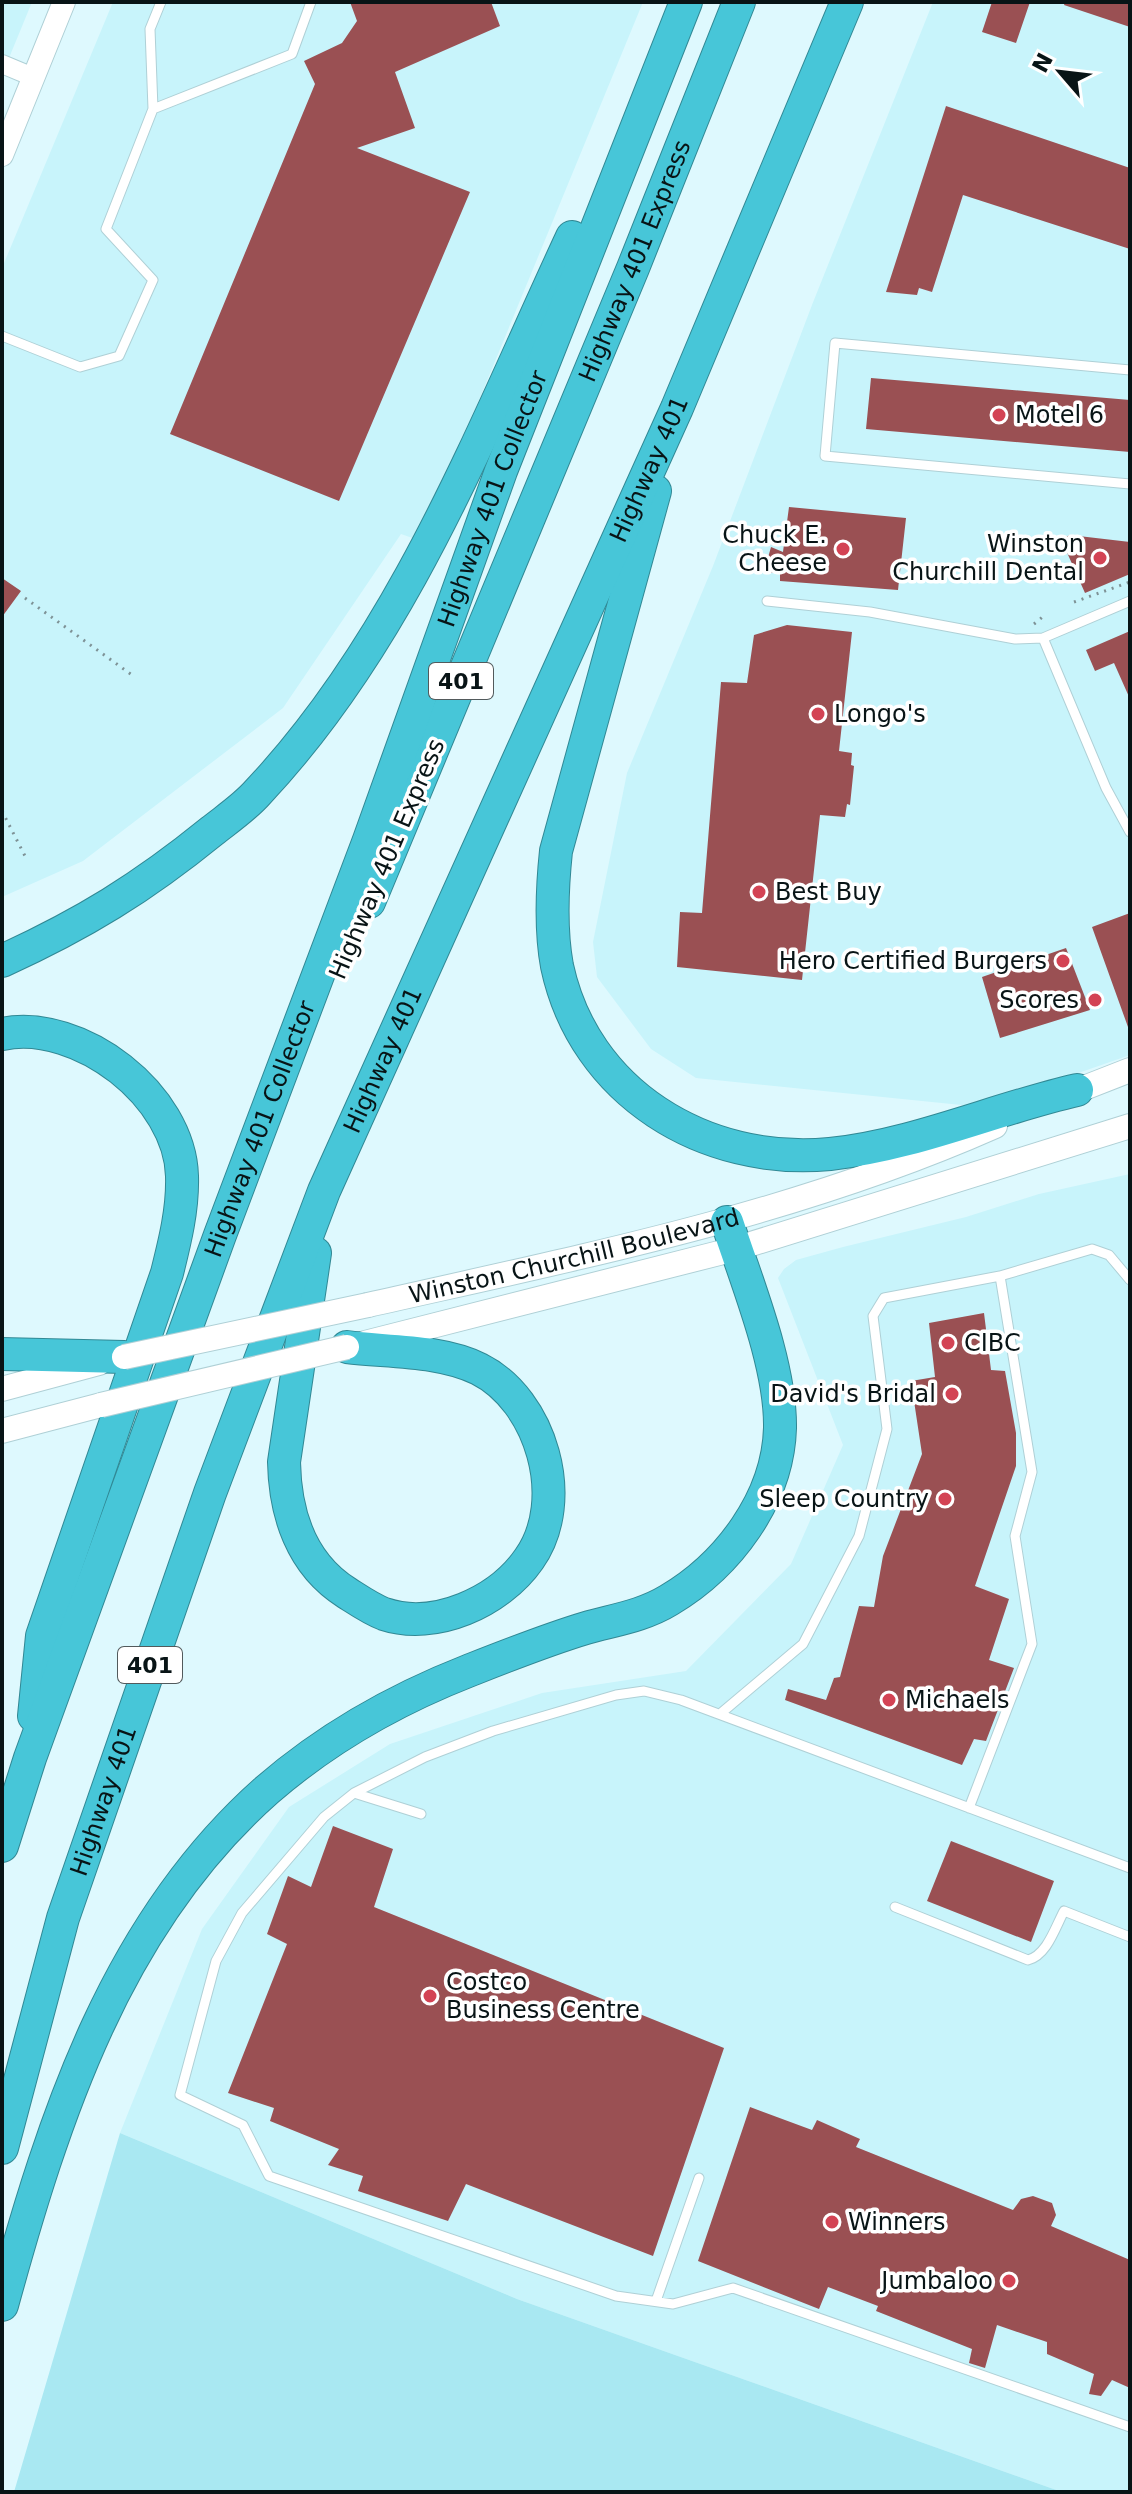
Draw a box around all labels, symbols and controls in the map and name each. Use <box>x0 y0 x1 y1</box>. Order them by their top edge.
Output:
north arrow <box>1020 32 1100 112</box>
text: N <box>1027 49 1058 77</box>
street label: Highway 401 Express <box>573 136 697 386</box>
street label: Highway 401 Collector <box>432 366 553 631</box>
street label: Highway 401 <box>604 392 694 547</box>
place label: Motel 6 <box>1015 401 1104 429</box>
marker: Motel 6 <box>990 406 1008 424</box>
place label: Chuck E. Cheese <box>722 521 827 577</box>
place label: Winston Churchill Dental <box>892 530 1084 586</box>
marker: Chuck E. Cheese <box>834 540 852 558</box>
marker: Winston Churchill Dental <box>1091 549 1109 567</box>
road number: 401 <box>429 663 493 699</box>
place label: Longo's <box>834 700 926 728</box>
marker: Longo's <box>809 705 827 723</box>
street label: Highway 401 Express <box>324 735 450 983</box>
place label: Best Buy <box>775 878 882 906</box>
marker: Best Buy <box>750 883 768 901</box>
place label: Hero Certified Burgers <box>779 947 1047 975</box>
marker: Hero Certified Burgers <box>1054 952 1072 970</box>
street label: Highway 401 <box>338 983 428 1138</box>
place label: Scores <box>999 986 1079 1014</box>
marker: Scores <box>1086 991 1104 1009</box>
street label: Highway 401 Collector <box>199 997 321 1261</box>
street label: Winston Churchill Boulevard <box>407 1203 743 1309</box>
place label: CIBC <box>964 1329 1021 1357</box>
marker: CIBC <box>939 1334 957 1352</box>
place label: David's Bridal <box>770 1380 936 1408</box>
marker: David's Bridal <box>943 1385 961 1403</box>
place label: Sleep Country <box>759 1485 929 1513</box>
marker: Sleep Country <box>936 1490 954 1508</box>
road number: 401 <box>118 1647 182 1683</box>
place label: Michaels <box>905 1686 1009 1714</box>
marker: Michaels <box>880 1691 898 1709</box>
street label: Highway 401 <box>65 1722 142 1880</box>
place label: Costco Business Centre <box>446 1968 640 2024</box>
marker: Costco Business Centre <box>421 1987 439 2005</box>
place label: Winners <box>848 2208 945 2236</box>
marker: Winners <box>823 2213 841 2231</box>
place label: Jumbaloo <box>879 2267 993 2295</box>
marker: Jumbaloo <box>1000 2272 1018 2290</box>

